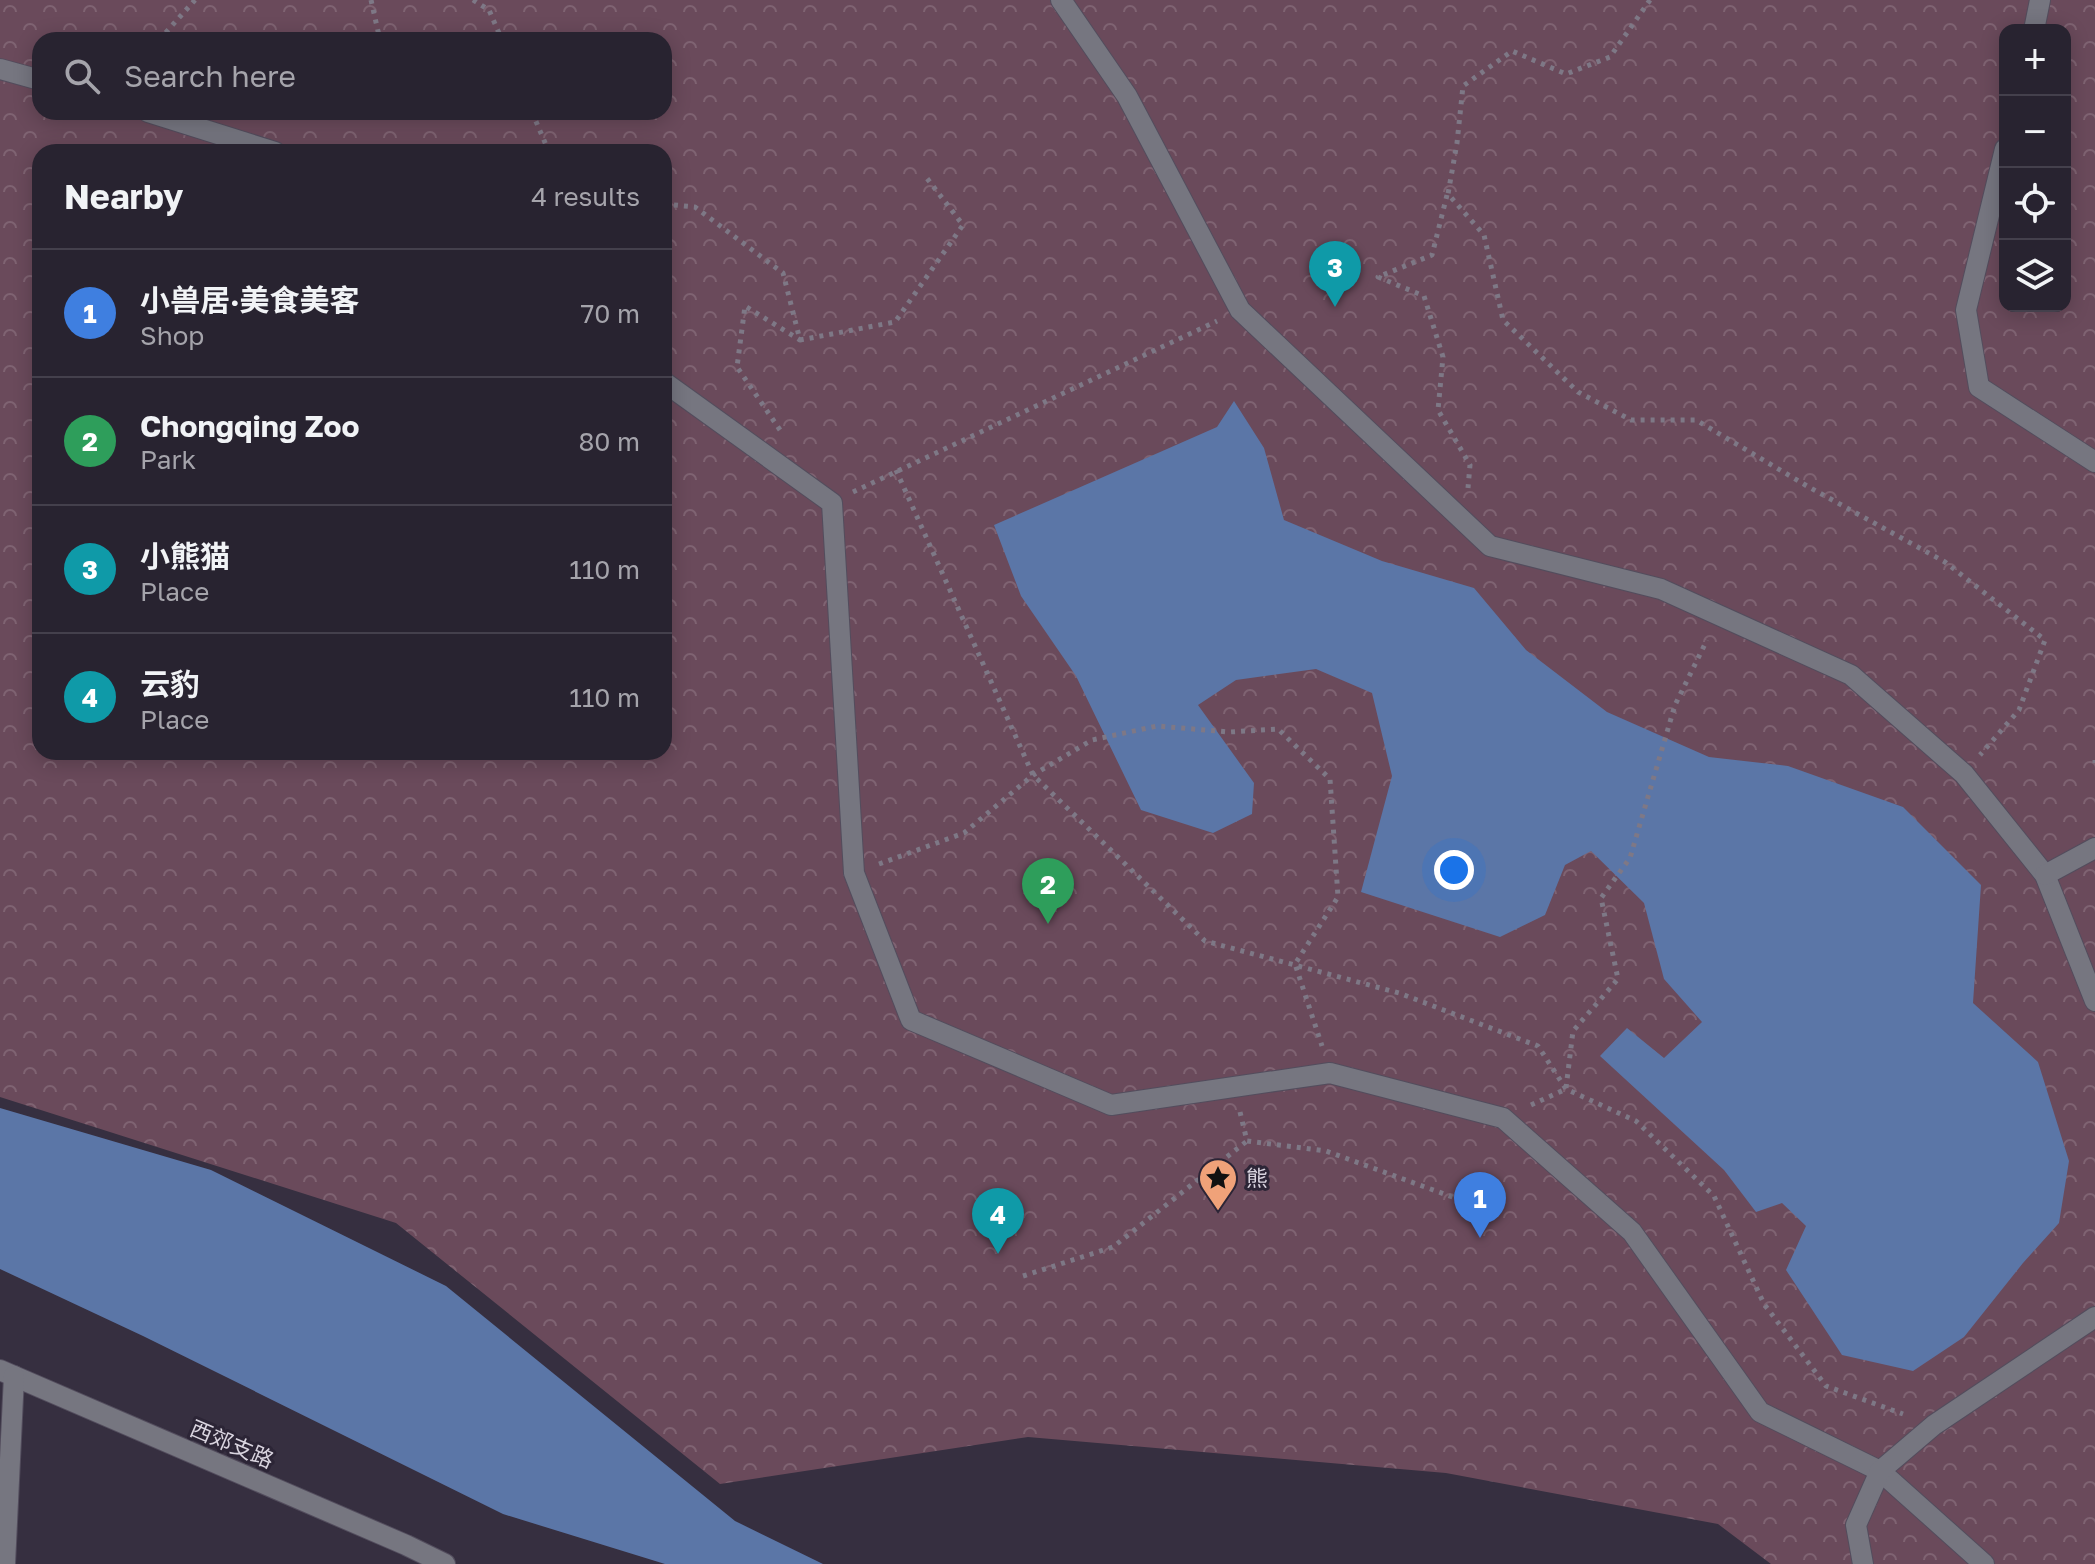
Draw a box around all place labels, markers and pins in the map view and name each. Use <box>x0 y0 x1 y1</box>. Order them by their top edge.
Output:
pin: 3 <box>1309 241 1361 307</box>
pin: 2 <box>1022 858 1074 924</box>
place icon: 熊 <box>1197 1157 1239 1212</box>
place label: 熊 <box>1246 1164 1268 1191</box>
pin: 1 <box>1454 1172 1506 1238</box>
pin: 4 <box>972 1188 1024 1254</box>

